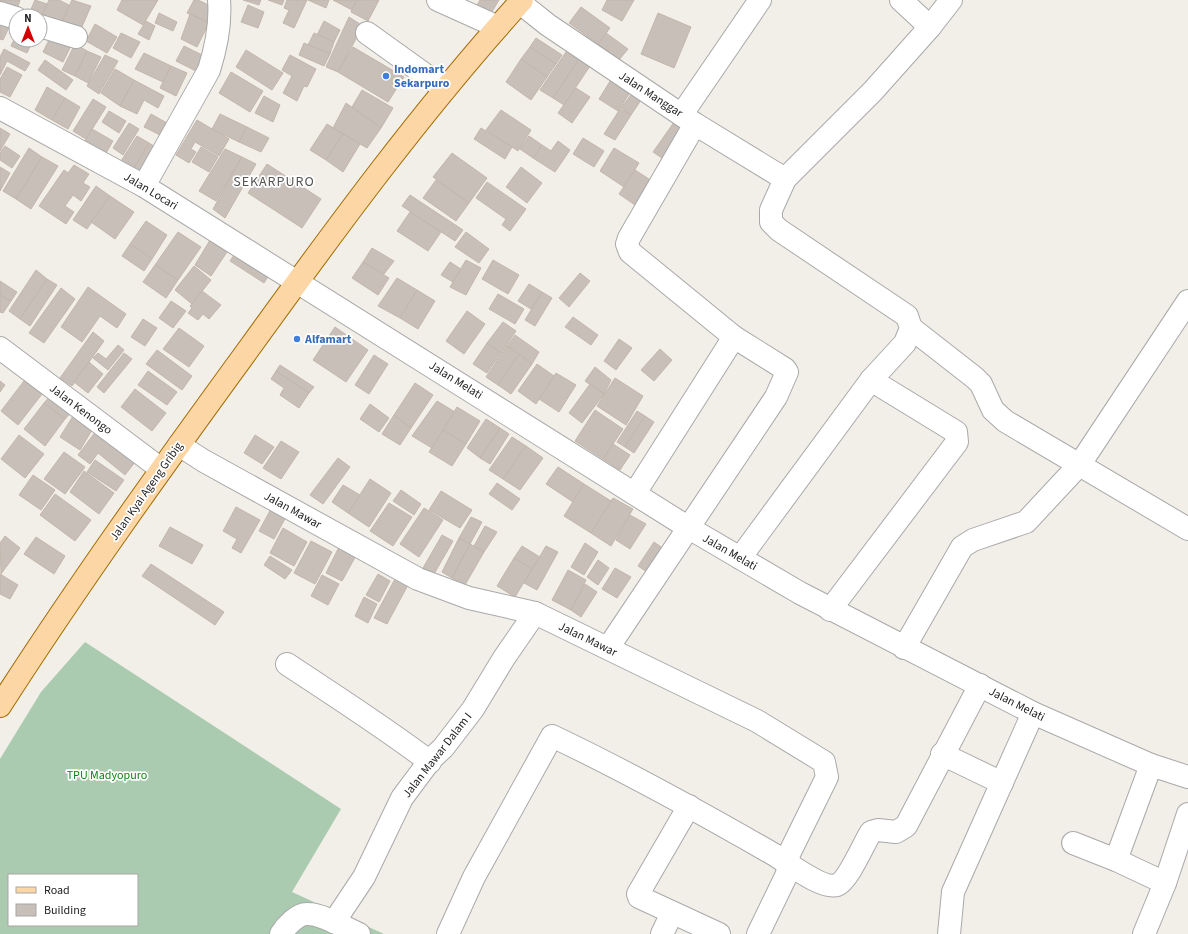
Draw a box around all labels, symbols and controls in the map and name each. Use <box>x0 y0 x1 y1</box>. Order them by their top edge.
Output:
north arrow <box>8 8 48 48</box>
text: N <box>24 11 32 26</box>
place label: Indomart Sekarpuro <box>394 61 450 92</box>
street label: Jalan Manggar <box>615 67 687 122</box>
marker: Indomart Sekarpuro <box>381 71 391 81</box>
street label: Jalan Locari <box>120 169 181 214</box>
district label: SEKARPURO <box>233 172 315 192</box>
place label: Alfamart <box>304 331 352 348</box>
marker: Alfamart <box>292 334 302 344</box>
street label: Jalan Melati <box>426 357 486 404</box>
street label: Jalan Kenongo <box>46 380 116 439</box>
street label: Jalan Kyai Ageng Gribig <box>106 439 187 544</box>
street label: Jalan Mawar <box>261 488 325 534</box>
street label: Jalan Melati <box>699 530 760 575</box>
street label: Jalan Mawar <box>556 618 621 661</box>
street label: Jalan Melati <box>986 683 1048 726</box>
street label: Jalan Mawar Dalam I <box>399 709 476 801</box>
park label: TPU Madyopuro <box>67 767 147 784</box>
legend <box>8 874 138 926</box>
text: Road <box>44 882 70 899</box>
text: Building <box>44 902 86 919</box>

